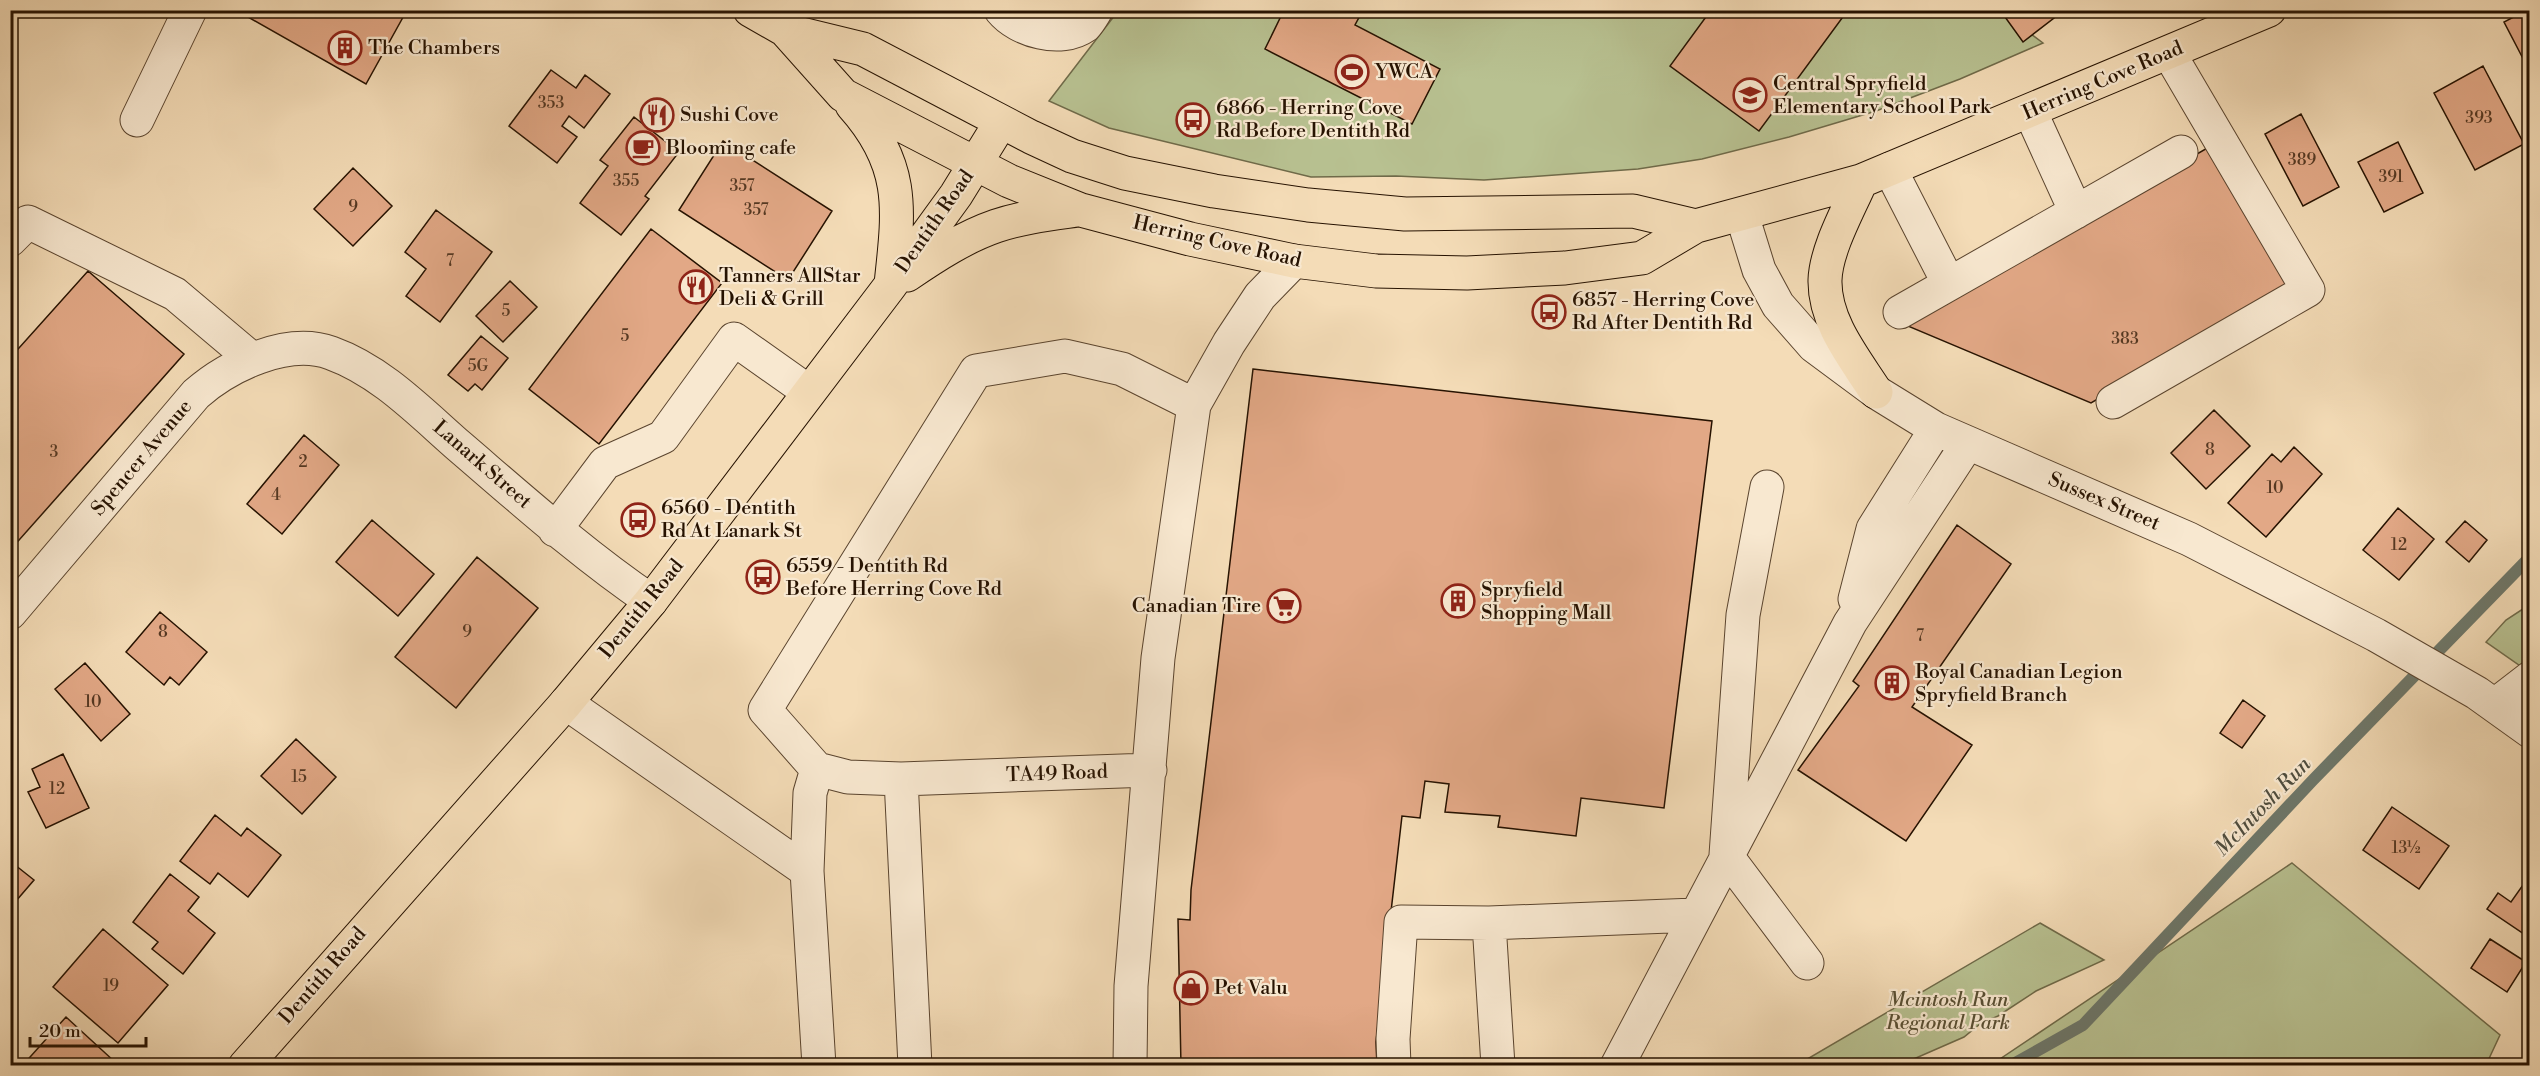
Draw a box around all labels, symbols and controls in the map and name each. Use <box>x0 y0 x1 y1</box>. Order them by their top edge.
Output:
building icon: The Chambers <box>327 30 363 66</box>
place label: The Chambers <box>368 36 500 61</box>
street label: Herring Cove Road <box>2019 36 2188 126</box>
sports icon: YWCA <box>1334 54 1370 90</box>
place label: YWCA <box>1374 60 1435 85</box>
place label: Central Spryfield Elementary School Park <box>1773 72 1992 120</box>
school or university icon: Central Spryfield Elementary School Park <box>1732 77 1768 113</box>
house number: 353 <box>538 93 564 113</box>
place label: 6866 - Herring Cove Rd Before Dentith Rd <box>1216 96 1410 144</box>
restaurant icon: Sushi Cove <box>639 97 675 133</box>
bus stop icon: 6866 - Herring Cove Rd Before Dentith Rd <box>1175 102 1211 138</box>
place label: Sushi Cove <box>680 103 779 128</box>
house number: 393 <box>2465 108 2493 128</box>
cafe icon: Blooming cafe <box>625 130 661 166</box>
place label: Blooming cafe <box>665 136 796 161</box>
house number: 389 <box>2288 150 2316 170</box>
street label: Dentith Road <box>890 165 980 279</box>
house number: 391 <box>2379 167 2404 187</box>
house number: 355 <box>613 171 639 191</box>
house number: 357 <box>729 176 755 196</box>
house number: 9 <box>348 197 358 217</box>
house number: 357 <box>743 200 769 220</box>
street label: Herring Cove Road <box>1130 210 1304 274</box>
house number: 7 <box>446 251 454 271</box>
place label: Tanners AllStar Deli & Grill <box>719 264 861 312</box>
restaurant icon: Tanners AllStar Deli & Grill <box>678 269 714 305</box>
place label: 6857 - Herring Cove Rd After Dentith Rd <box>1572 288 1754 336</box>
bus stop icon: 6857 - Herring Cove Rd After Dentith Rd <box>1531 294 1567 330</box>
house number: 5 <box>502 301 511 321</box>
house number: 5 <box>621 326 630 346</box>
house number: 383 <box>2111 329 2139 349</box>
house number: 5G <box>468 356 489 376</box>
street label: Spencer Avenue <box>86 395 198 521</box>
street label: Lanark Street <box>428 415 536 515</box>
house number: 8 <box>2205 440 2215 460</box>
house number: 3 <box>50 442 59 462</box>
house number: 2 <box>298 452 308 472</box>
street label: Sussex Street <box>2044 467 2164 537</box>
house number: 10 <box>2267 478 2284 498</box>
house number: 4 <box>271 485 281 505</box>
place label: 6560 - Dentith Rd At Lanark St <box>661 496 802 544</box>
bus stop icon: 6560 - Dentith Rd At Lanark St <box>620 502 656 538</box>
house number: 12 <box>2391 535 2407 555</box>
street label: Dentith Road <box>594 554 690 664</box>
place label: 6559 - Dentith Rd Before Herring Cove Rd <box>785 554 1002 602</box>
bus stop icon: 6559 - Dentith Rd Before Herring Cove Rd <box>745 559 781 595</box>
place label: Spryfield Shopping Mall <box>1481 578 1611 626</box>
building icon: Spryfield Shopping Mall <box>1440 583 1476 619</box>
supermarket icon: Canadian Tire <box>1266 588 1302 624</box>
place label: Canadian Tire <box>1132 594 1261 619</box>
house number: 8 <box>158 622 168 642</box>
house number: 9 <box>462 622 472 642</box>
house number: 7 <box>1916 626 1924 646</box>
place label: Royal Canadian Legion Spryfield Branch <box>1915 660 2123 708</box>
building icon: Royal Canadian Legion Spryfield Branch <box>1874 665 1910 701</box>
house number: 10 <box>85 692 102 712</box>
water label: McIntosh Run <box>2209 752 2317 862</box>
street label: TA49 Road <box>1006 760 1109 788</box>
house number: 15 <box>291 767 307 787</box>
house number: 12 <box>49 779 65 799</box>
house number: 13½ <box>2392 838 2421 858</box>
street label: Dentith Road <box>274 922 372 1030</box>
shop icon: Pet Valu <box>1173 970 1209 1006</box>
house number: 19 <box>103 976 119 996</box>
place label: Pet Valu <box>1214 976 1288 1001</box>
park label: Mcintosh Run Regional Park <box>1885 988 2010 1036</box>
scale bar <box>30 1010 146 1048</box>
text: 20 m <box>39 1020 81 1043</box>

